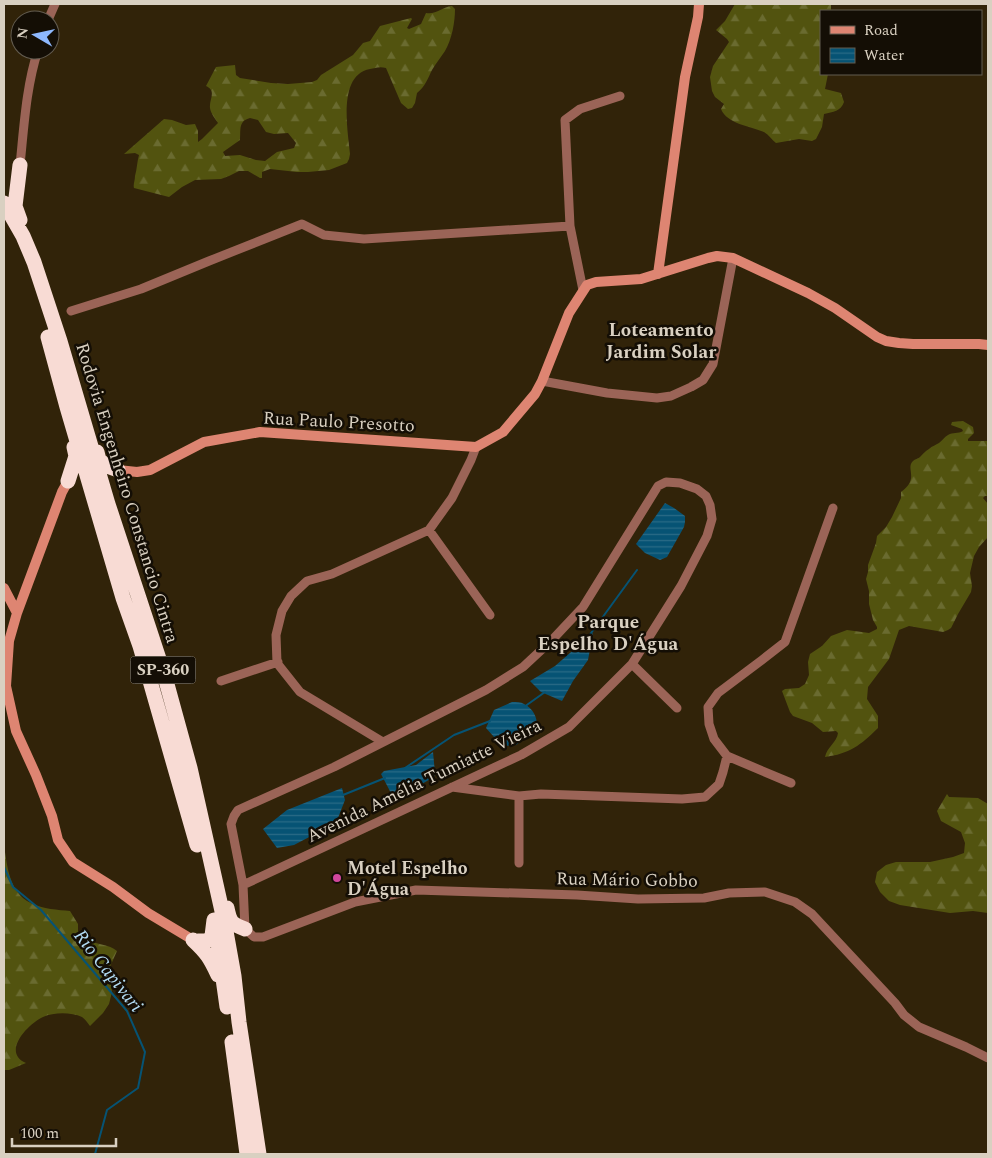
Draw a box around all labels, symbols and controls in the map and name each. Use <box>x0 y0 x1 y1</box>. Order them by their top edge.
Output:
north arrow <box>10 10 60 60</box>
legend <box>820 10 982 75</box>
text: Road <box>864 19 898 42</box>
text: N <box>11 26 34 40</box>
text: Water <box>864 44 904 67</box>
district label: Loteamento Jardim Solar <box>606 316 717 367</box>
street label: Rodovia Engenheiro Constancio Cintra <box>68 339 186 647</box>
street label: Rua Paulo Presotto <box>262 405 416 439</box>
district label: Parque Espelho D'Água <box>538 608 679 659</box>
road number: SP-360 <box>130 656 196 684</box>
street label: Avenida Amélia Tumiatte Vieira <box>302 712 546 850</box>
place label: Motel Espelho D'Água <box>347 855 468 903</box>
street label: Rua Mário Gobbo <box>556 865 698 895</box>
marker: Motel Espelho D'Água <box>331 872 343 884</box>
water label: Rio Capivari <box>66 923 150 1019</box>
scale bar <box>12 1116 116 1148</box>
text: 100 m <box>20 1122 59 1145</box>

